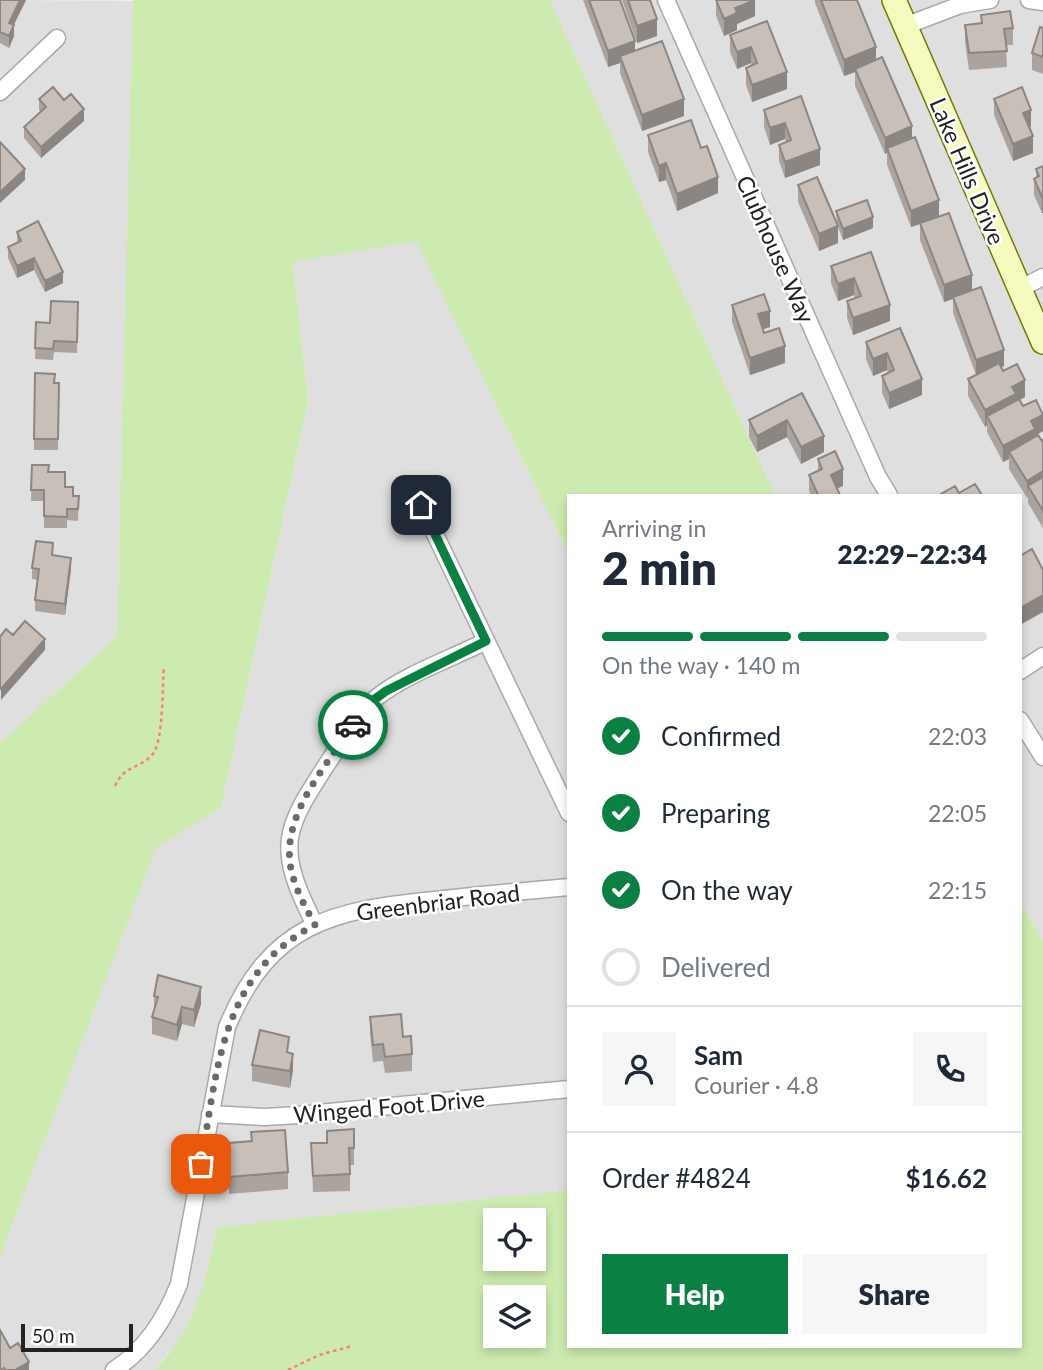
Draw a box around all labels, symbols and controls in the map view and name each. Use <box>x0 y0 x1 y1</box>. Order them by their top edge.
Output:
street label: Lake Hills Drive <box>924 93 1012 249</box>
street label: Clubhouse Way <box>731 171 821 327</box>
pin <box>391 475 451 535</box>
icon: home <box>402 486 440 524</box>
text: Arriving in <box>602 514 706 542</box>
text: 22:29–22:34 <box>837 538 987 570</box>
text: 2 min <box>602 540 717 595</box>
text: On the way · 140 m <box>602 651 801 679</box>
courier <box>318 690 388 760</box>
icon: car <box>334 706 372 744</box>
icon: check <box>602 717 640 755</box>
text: Confirmed <box>661 720 781 752</box>
text: 22:03 <box>928 722 987 750</box>
icon: check <box>602 794 640 832</box>
text: Preparing <box>661 797 770 829</box>
text: 22:05 <box>928 799 987 827</box>
icon: check <box>602 871 640 909</box>
text: On the way <box>661 874 793 906</box>
text: 22:15 <box>928 876 987 904</box>
street label: Greenbriar Road <box>355 878 521 926</box>
text: Delivered <box>661 951 771 983</box>
button: person <box>602 1032 676 1106</box>
button: phone <box>913 1032 987 1106</box>
text: Sam <box>694 1039 743 1071</box>
text: Courier · 4.8 <box>694 1071 819 1099</box>
street label: Winged Foot Drive <box>292 1084 486 1128</box>
pin <box>171 1134 231 1194</box>
icon: bag <box>182 1145 220 1183</box>
text: Order #4824 <box>602 1162 751 1194</box>
text: $16.62 <box>905 1162 987 1194</box>
map controls <box>483 1208 546 1348</box>
button: locate <box>483 1208 546 1271</box>
button: Help <box>602 1254 788 1334</box>
button: Share <box>802 1254 987 1334</box>
button: layers <box>483 1285 546 1348</box>
scale bar <box>21 1321 133 1353</box>
text: 50 m <box>32 1324 75 1347</box>

